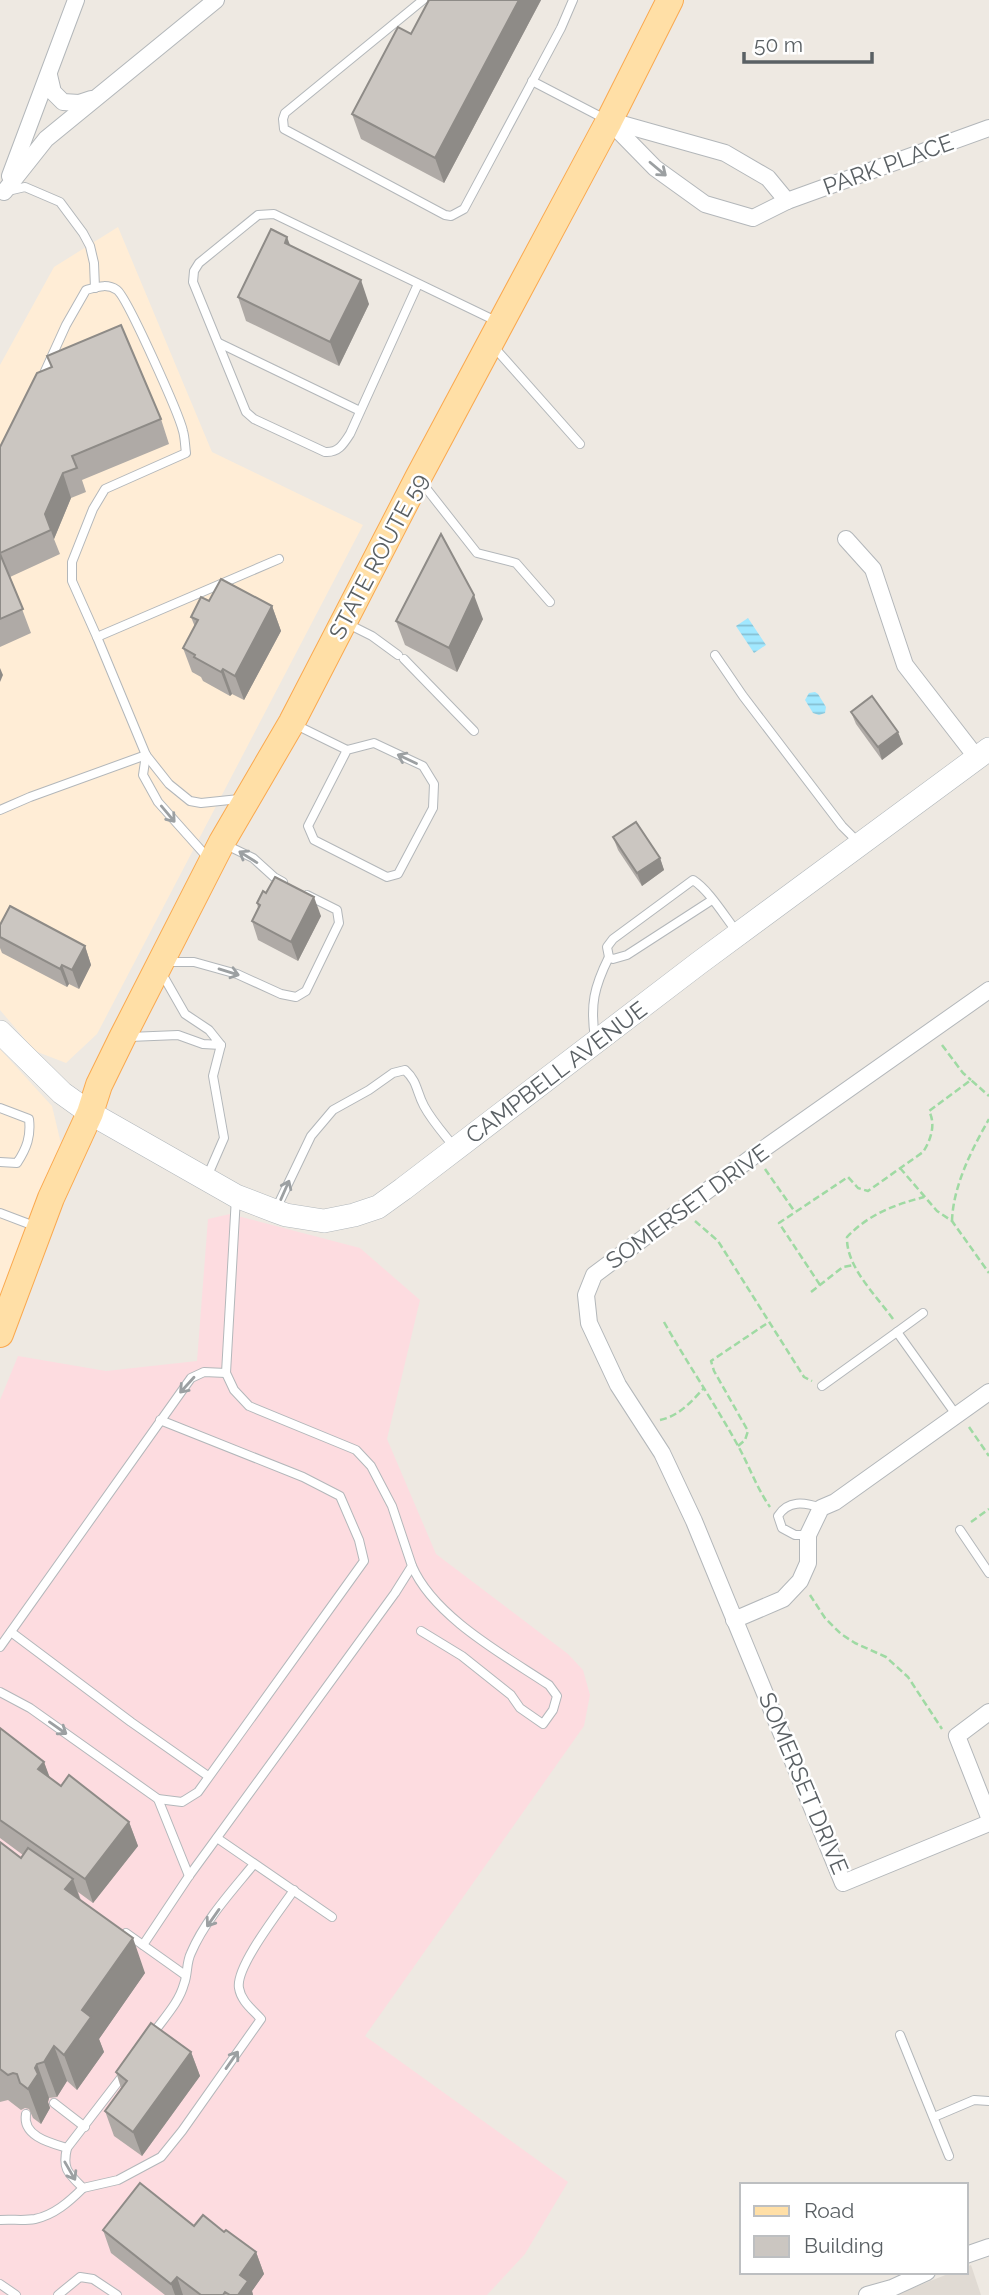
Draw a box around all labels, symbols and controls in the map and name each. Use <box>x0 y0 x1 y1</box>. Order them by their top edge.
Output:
scale bar <box>744 21 872 65</box>
text: 50 m <box>754 32 803 57</box>
street label: PARK PLACE <box>819 128 957 200</box>
one-way arrow <box>649 161 667 177</box>
street label: STATE ROUTE 59 <box>323 468 433 644</box>
one-way arrow <box>396 751 417 764</box>
one-way arrow <box>160 804 176 822</box>
one-way arrow <box>238 849 258 863</box>
one-way arrow <box>217 967 239 980</box>
street label: CAMPBELL AVENUE <box>460 995 652 1149</box>
street label: SOMERSET DRIVE <box>600 1138 774 1274</box>
one-way arrow <box>279 1180 292 1201</box>
one-way arrow <box>179 1376 195 1394</box>
street label: SOMERSET DRIVE <box>754 1688 854 1878</box>
one-way arrow <box>48 1721 67 1735</box>
one-way arrow <box>206 1908 220 1927</box>
one-way arrow <box>225 2051 239 2070</box>
one-way arrow <box>63 2161 77 2181</box>
legend <box>740 2183 968 2274</box>
text: Road <box>804 2198 854 2223</box>
text: Building <box>804 2233 884 2258</box>

